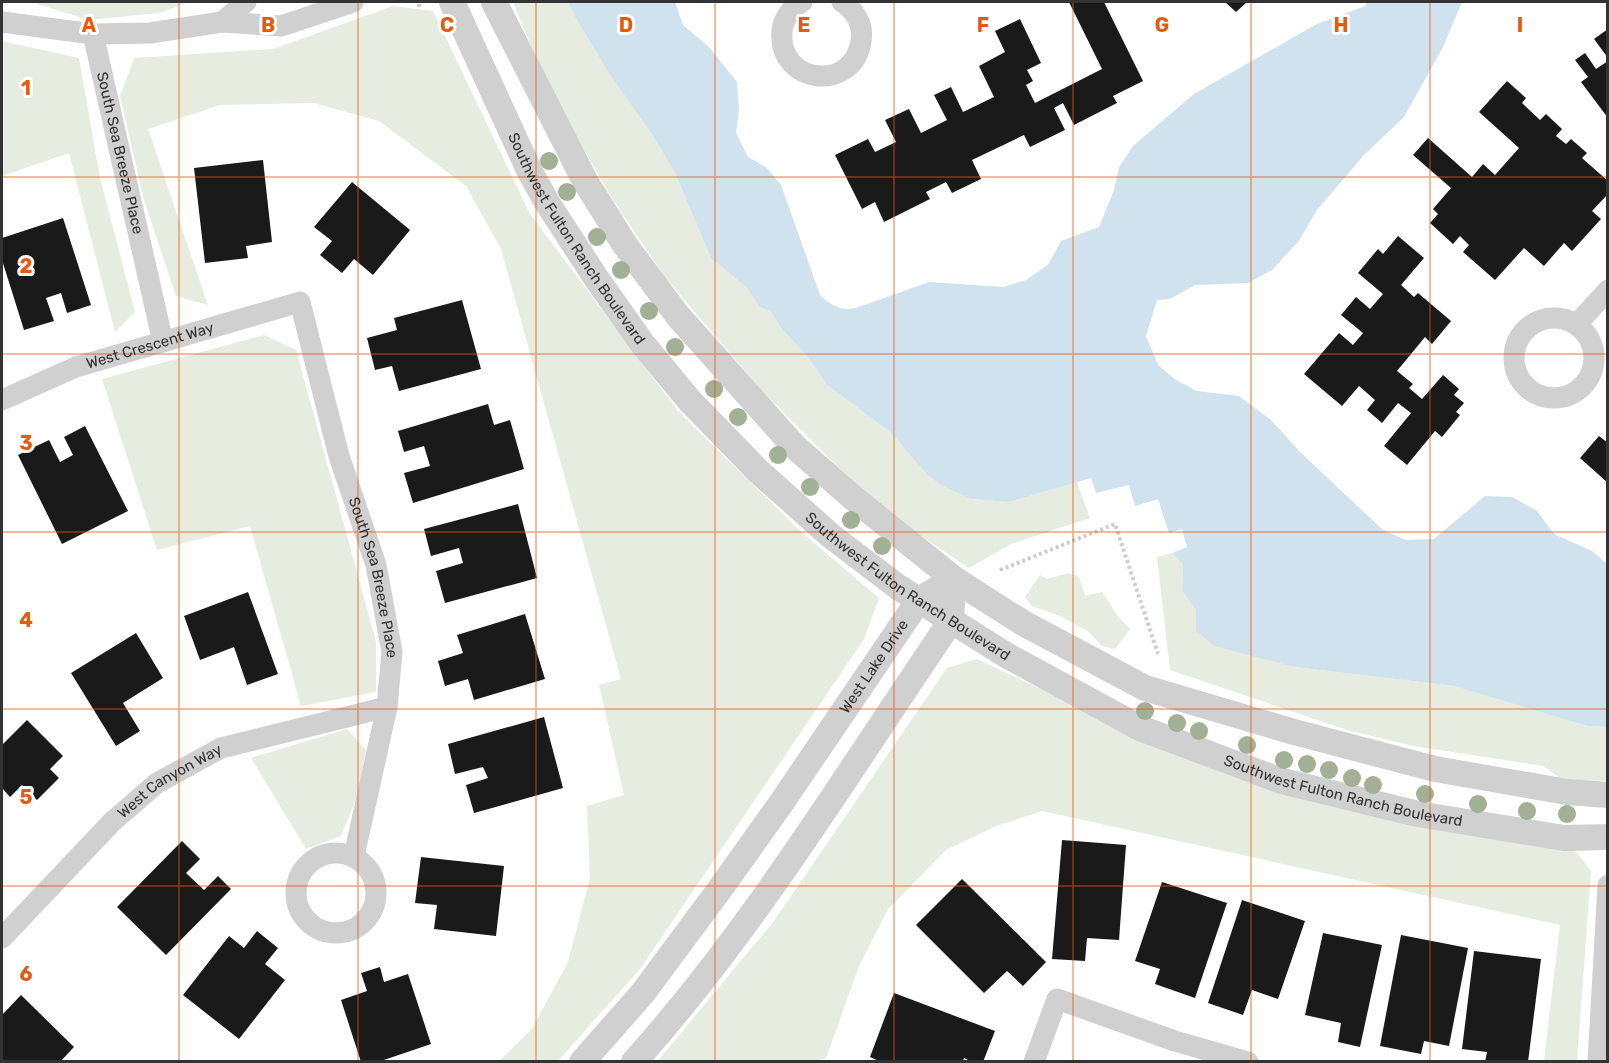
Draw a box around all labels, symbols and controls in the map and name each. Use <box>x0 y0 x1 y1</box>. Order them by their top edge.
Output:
text: A <box>82 13 97 37</box>
text: B <box>261 13 275 37</box>
text: C <box>440 13 454 37</box>
text: D <box>619 13 633 37</box>
text: E <box>798 13 810 37</box>
text: F <box>977 13 989 37</box>
text: G <box>1155 13 1169 37</box>
text: H <box>1334 13 1348 37</box>
text: I <box>1517 13 1523 37</box>
street label: South Sea Breeze Place <box>93 70 147 236</box>
text: 1 <box>21 76 31 100</box>
street label: Southwest Fulton Ranch Boulevard <box>504 130 649 348</box>
text: 2 <box>20 254 33 278</box>
street label: West Crescent Way <box>84 319 216 373</box>
text: 3 <box>19 431 33 455</box>
street label: South Sea Breeze Place <box>345 495 401 659</box>
street label: Southwest Fulton Ranch Boulevard <box>802 508 1014 664</box>
text: 4 <box>19 608 33 632</box>
street label: West Lake Drive <box>836 616 912 717</box>
street label: West Canyon Way <box>114 740 225 822</box>
street label: Southwest Fulton Ranch Boulevard <box>1221 751 1464 830</box>
text: 5 <box>20 785 33 809</box>
text: 6 <box>19 962 33 986</box>

